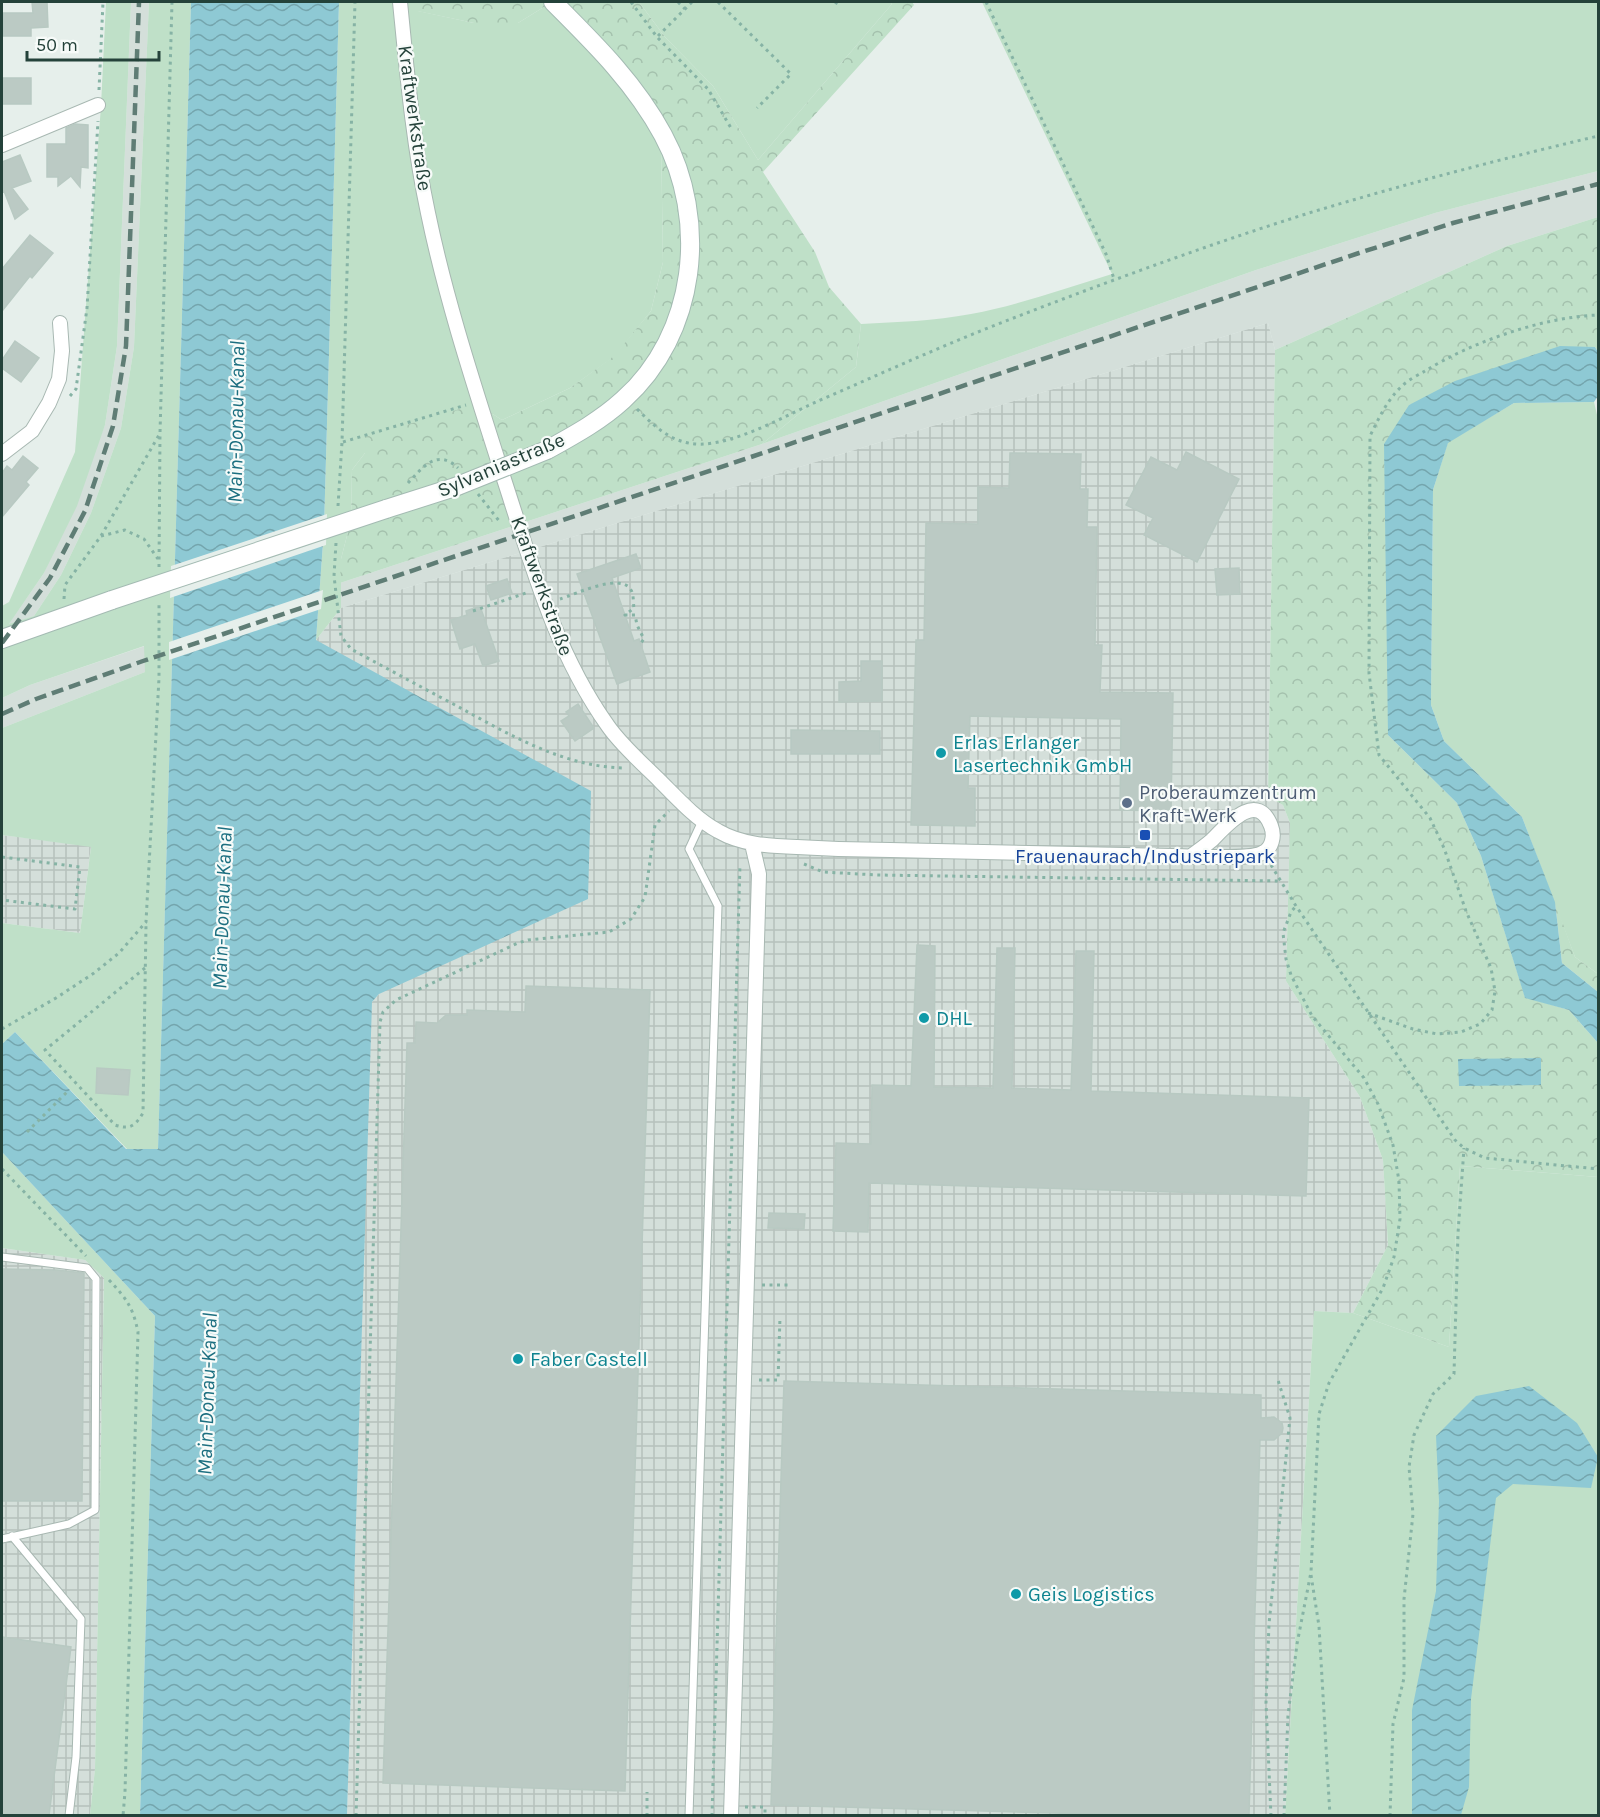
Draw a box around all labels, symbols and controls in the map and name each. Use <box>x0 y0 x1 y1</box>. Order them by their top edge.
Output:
scale bar <box>27 24 159 62</box>
text: 50 m <box>36 34 78 56</box>
street label: Kraftwerkstraße <box>393 44 437 192</box>
water label: Main-Donau-Kanal <box>223 341 249 503</box>
street label: Sylvaniastraße <box>434 428 568 502</box>
street label: Kraftwerkstraße <box>506 513 578 659</box>
place label: Erlas Erlanger Lasertechnik GmbH <box>953 731 1132 777</box>
marker: Erlas Erlanger Lasertechnik GmbH <box>934 746 948 760</box>
place label: Proberaumzentrum Kraft-Werk <box>1139 781 1317 827</box>
marker: Proberaumzentrum Kraft-Werk <box>1120 796 1134 810</box>
water label: Main-Donau-Kanal <box>207 826 237 990</box>
marker: Frauenaurach/Industriepark <box>1138 828 1152 842</box>
place label: Frauenaurach/Industriepark <box>1015 845 1275 868</box>
place label: DHL <box>936 1007 973 1030</box>
marker: DHL <box>917 1011 931 1025</box>
water label: Main-Donau-Kanal <box>192 1312 222 1476</box>
place label: Faber Castell <box>530 1348 648 1371</box>
marker: Faber Castell <box>511 1352 525 1366</box>
place label: Geis Logistics <box>1028 1583 1155 1606</box>
marker: Geis Logistics <box>1009 1587 1023 1601</box>

